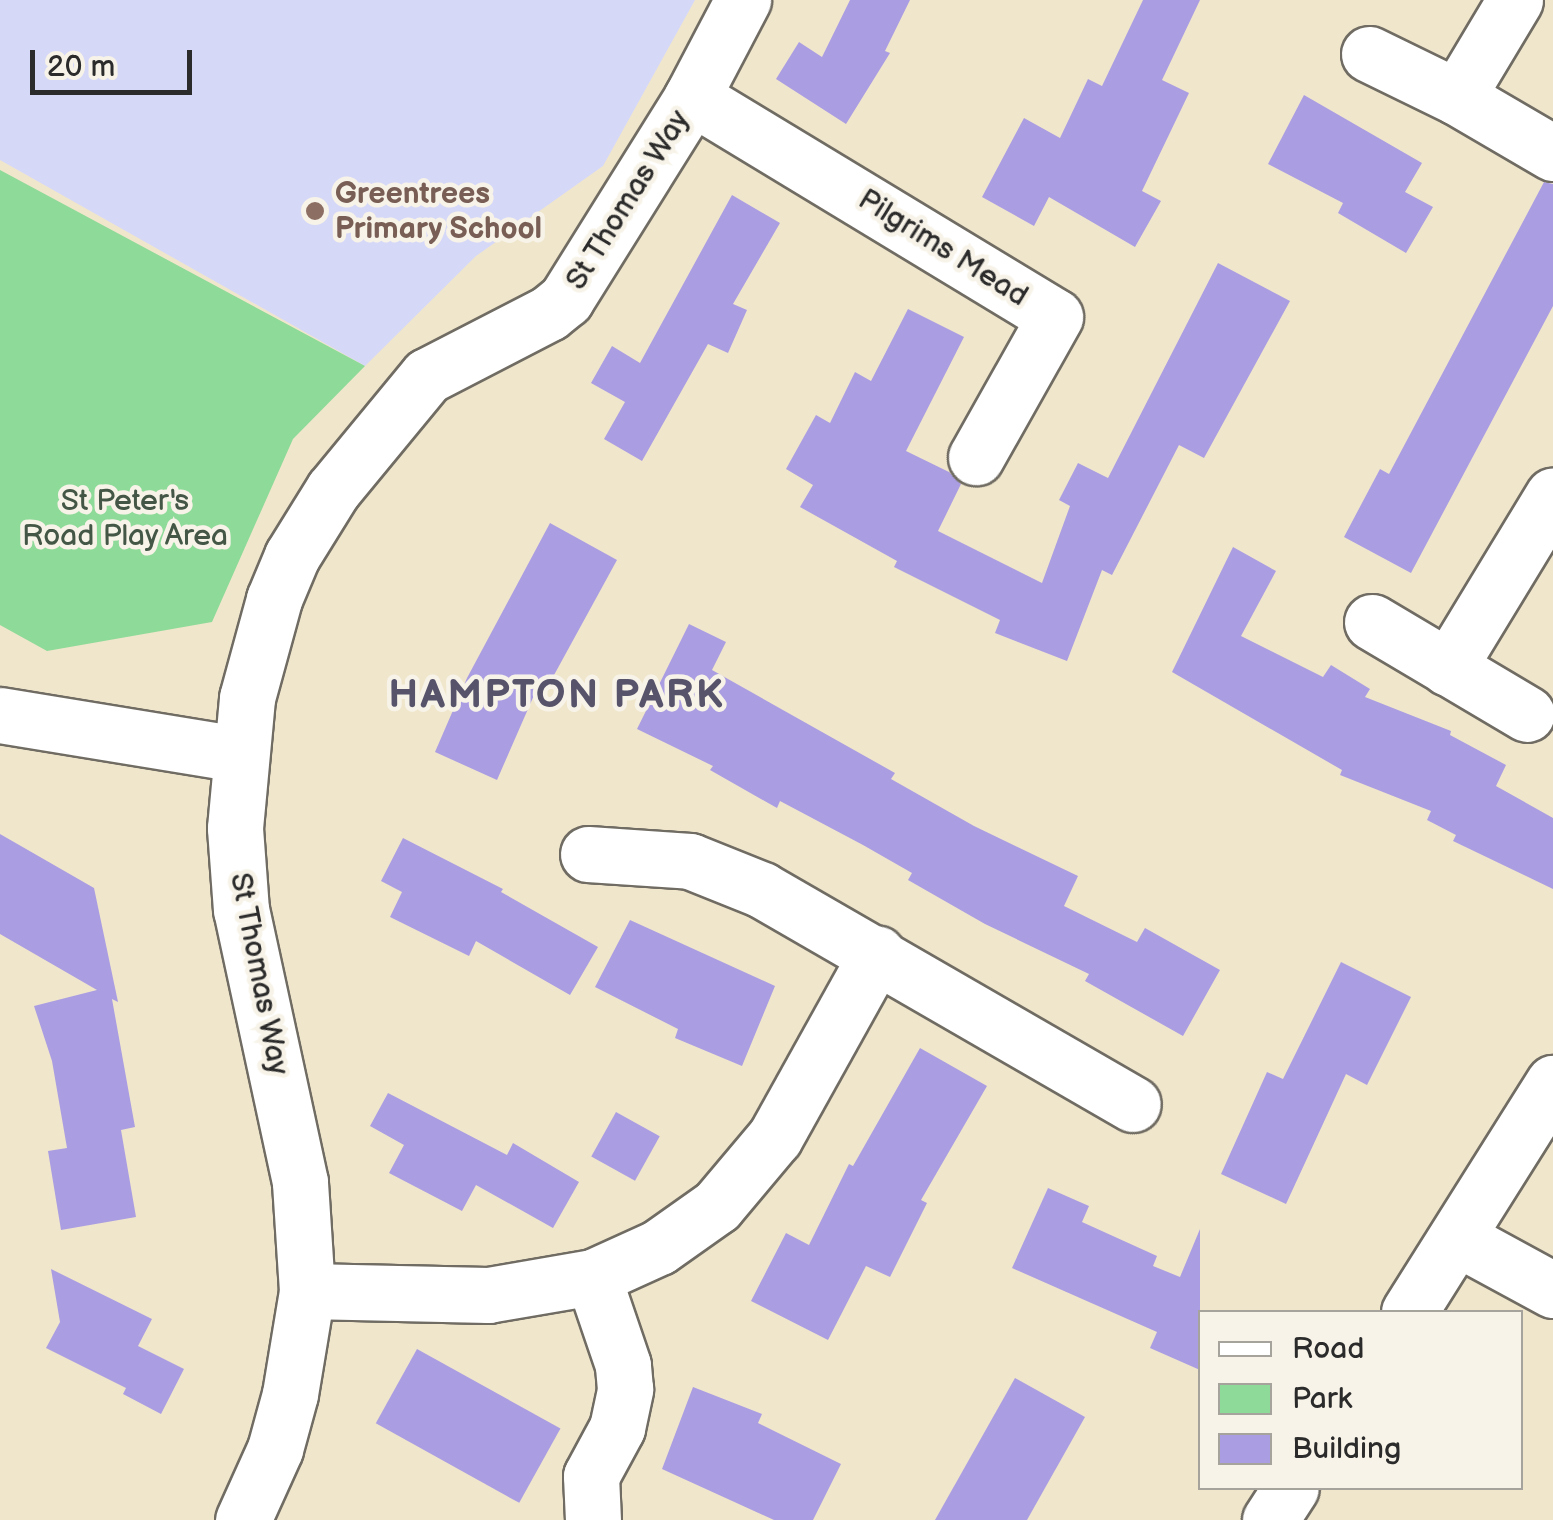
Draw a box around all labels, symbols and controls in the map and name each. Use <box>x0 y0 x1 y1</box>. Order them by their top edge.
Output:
scale bar <box>35 30 198 92</box>
text: 20 m <box>47 49 115 85</box>
street label: St Thomas Way <box>558 103 698 297</box>
place label: Greentrees Primary School <box>335 176 543 246</box>
street label: Pilgrims Mead <box>852 182 1034 314</box>
marker: Greentrees Primary School <box>304 200 326 222</box>
park label: St Peter's Road Play Area <box>21 483 229 554</box>
district label: HAMPTON PARK <box>388 671 726 719</box>
street label: St Thomas Way <box>222 869 296 1079</box>
legend <box>1198 1310 1523 1490</box>
text: Road <box>1292 1331 1365 1367</box>
text: Park <box>1292 1381 1352 1417</box>
text: Building <box>1292 1431 1401 1467</box>

